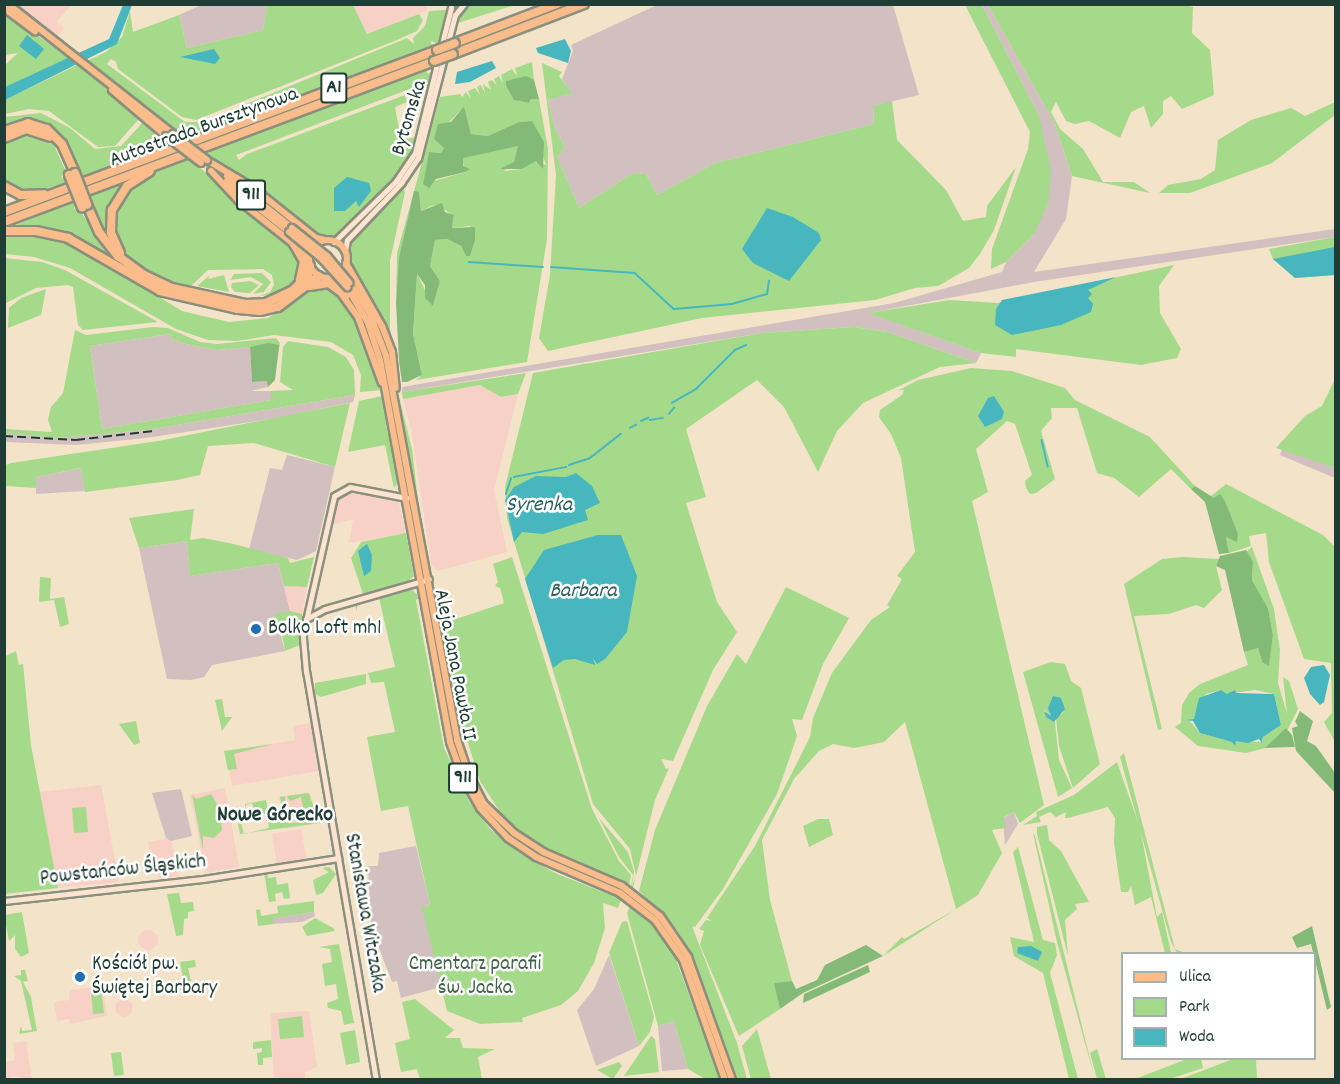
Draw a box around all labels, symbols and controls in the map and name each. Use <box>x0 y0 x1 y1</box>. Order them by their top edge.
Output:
road number: A1 <box>319 71 349 105</box>
street label: Bytomska <box>387 77 433 159</box>
street label: Autostrada Bursztynowa <box>106 82 302 174</box>
road number: 911 <box>236 178 266 212</box>
water label: Syrenka <box>506 493 572 519</box>
water label: Barbara <box>549 579 617 605</box>
street label: Aleja Jana Pawła II <box>427 587 481 743</box>
place label: Bolko Loft mh1 <box>268 616 382 642</box>
marker: Bolko Loft mh1 <box>249 622 263 636</box>
road number: 911 <box>448 761 478 795</box>
district label: Nowe Górecko <box>217 803 333 829</box>
street label: Stanisława Witczaka <box>338 832 390 994</box>
street label: Powstańców Śląskich <box>39 850 207 892</box>
place label: Kościół pw. Świętej Barbary <box>92 952 217 1002</box>
park label: Cmentarz parafii św. Jacka <box>409 952 541 1002</box>
legend <box>1121 952 1316 1060</box>
text: Ulica <box>1179 965 1211 990</box>
marker: Kościół pw. Świętej Barbary <box>73 970 87 984</box>
text: Park <box>1179 995 1210 1020</box>
text: Woda <box>1179 1025 1214 1050</box>

